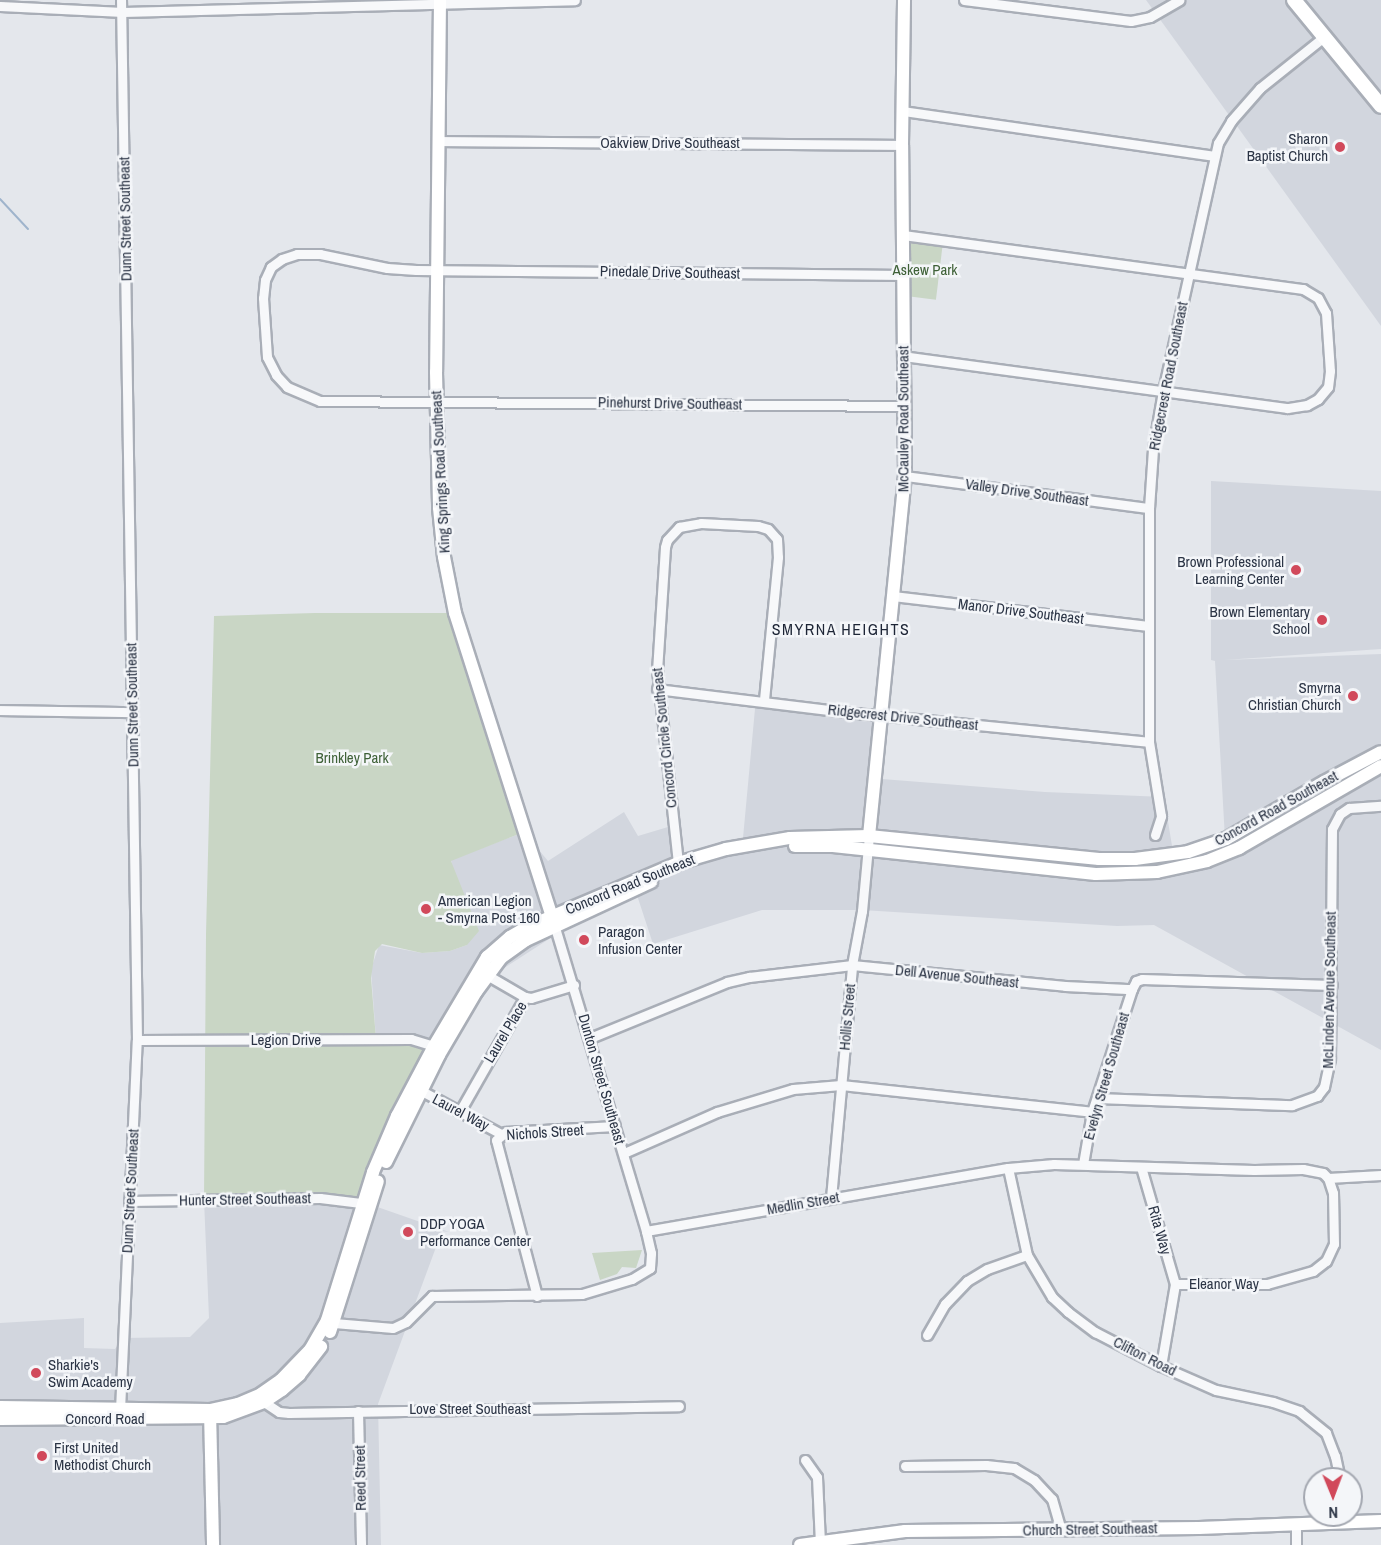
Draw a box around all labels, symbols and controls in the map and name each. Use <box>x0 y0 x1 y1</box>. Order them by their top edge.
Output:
place label: Sharon Baptist Church <box>1247 129 1328 164</box>
street label: Oakview Drive Southeast <box>600 134 740 152</box>
marker: Sharon Baptist Church <box>1333 140 1347 154</box>
street label: Dunn Street Southeast <box>115 157 135 281</box>
park label: Askew Park <box>893 261 957 279</box>
street label: Pinedale Drive Southeast <box>600 262 740 282</box>
street label: Ridgecrest Road Southeast <box>1145 300 1191 452</box>
street label: McCauley Road Southeast <box>894 346 912 492</box>
street label: King Springs Road Southeast <box>427 390 453 554</box>
street label: Pinehurst Drive Southeast <box>598 393 742 413</box>
street label: Valley Drive Southeast <box>964 474 1090 510</box>
place label: Brown Professional Learning Center <box>1177 552 1284 587</box>
marker: Brown Professional Learning Center <box>1289 563 1303 577</box>
street label: Manor Drive Southeast <box>957 594 1085 628</box>
place label: Brown Elementary School <box>1210 602 1310 637</box>
marker: Brown Elementary School <box>1315 613 1329 627</box>
district label: SMYRNA HEIGHTS <box>771 619 911 639</box>
street label: Dunn Street Southeast <box>122 643 142 767</box>
street label: Concord Circle Southeast <box>648 667 680 809</box>
place label: Smyrna Christian Church <box>1248 678 1341 713</box>
marker: Smyrna Christian Church <box>1346 689 1360 703</box>
street label: Ridgecrest Drive Southeast <box>827 700 979 734</box>
park label: Brinkley Park <box>315 749 389 767</box>
street label: Concord Road Southeast <box>1211 767 1341 849</box>
street label: Concord Road Southeast <box>563 850 697 918</box>
place label: American Legion - Smyrna Post 160 <box>438 891 540 926</box>
marker: American Legion - Smyrna Post 160 <box>419 902 433 916</box>
street label: McLinden Avenue Southeast <box>1319 911 1339 1069</box>
place label: Paragon Infusion Center <box>598 922 682 957</box>
marker: Paragon Infusion Center <box>575 931 593 949</box>
street label: Dell Avenue Southeast <box>894 961 1020 991</box>
street label: Hollis Street <box>835 983 859 1051</box>
street label: Laurel Place <box>480 998 530 1066</box>
street label: Evelyn Street Southeast <box>1079 1010 1133 1142</box>
street label: Dunton Street Southeast <box>575 1012 629 1146</box>
street label: Legion Drive <box>251 1031 321 1049</box>
street label: Laurel Way <box>430 1090 492 1134</box>
street label: Nichols Street <box>506 1120 584 1144</box>
street label: Dunn Street Southeast <box>118 1128 142 1254</box>
street label: Medlin Street <box>765 1188 841 1218</box>
street label: Hunter Street Southeast <box>179 1189 311 1209</box>
street label: Rita Way <box>1144 1203 1176 1257</box>
place label: DDP YOGA Performance Center <box>420 1214 531 1249</box>
marker: DDP YOGA Performance Center <box>401 1225 415 1239</box>
street label: Eleanor Way <box>1189 1275 1259 1293</box>
street label: Clifton Road <box>1110 1332 1180 1380</box>
place label: Sharkie's Swim Academy <box>48 1355 133 1390</box>
marker: Sharkie's Swim Academy <box>29 1366 43 1380</box>
street label: Love Street Southeast <box>409 1400 531 1418</box>
street label: Concord Road <box>65 1410 145 1428</box>
place label: First United Methodist Church <box>54 1438 151 1473</box>
street label: Reed Street <box>350 1445 370 1511</box>
marker: First United Methodist Church <box>35 1449 49 1463</box>
north arrow <box>1303 1467 1363 1527</box>
text: N <box>1328 1502 1338 1524</box>
street label: Church Street Southeast <box>1023 1519 1157 1539</box>

